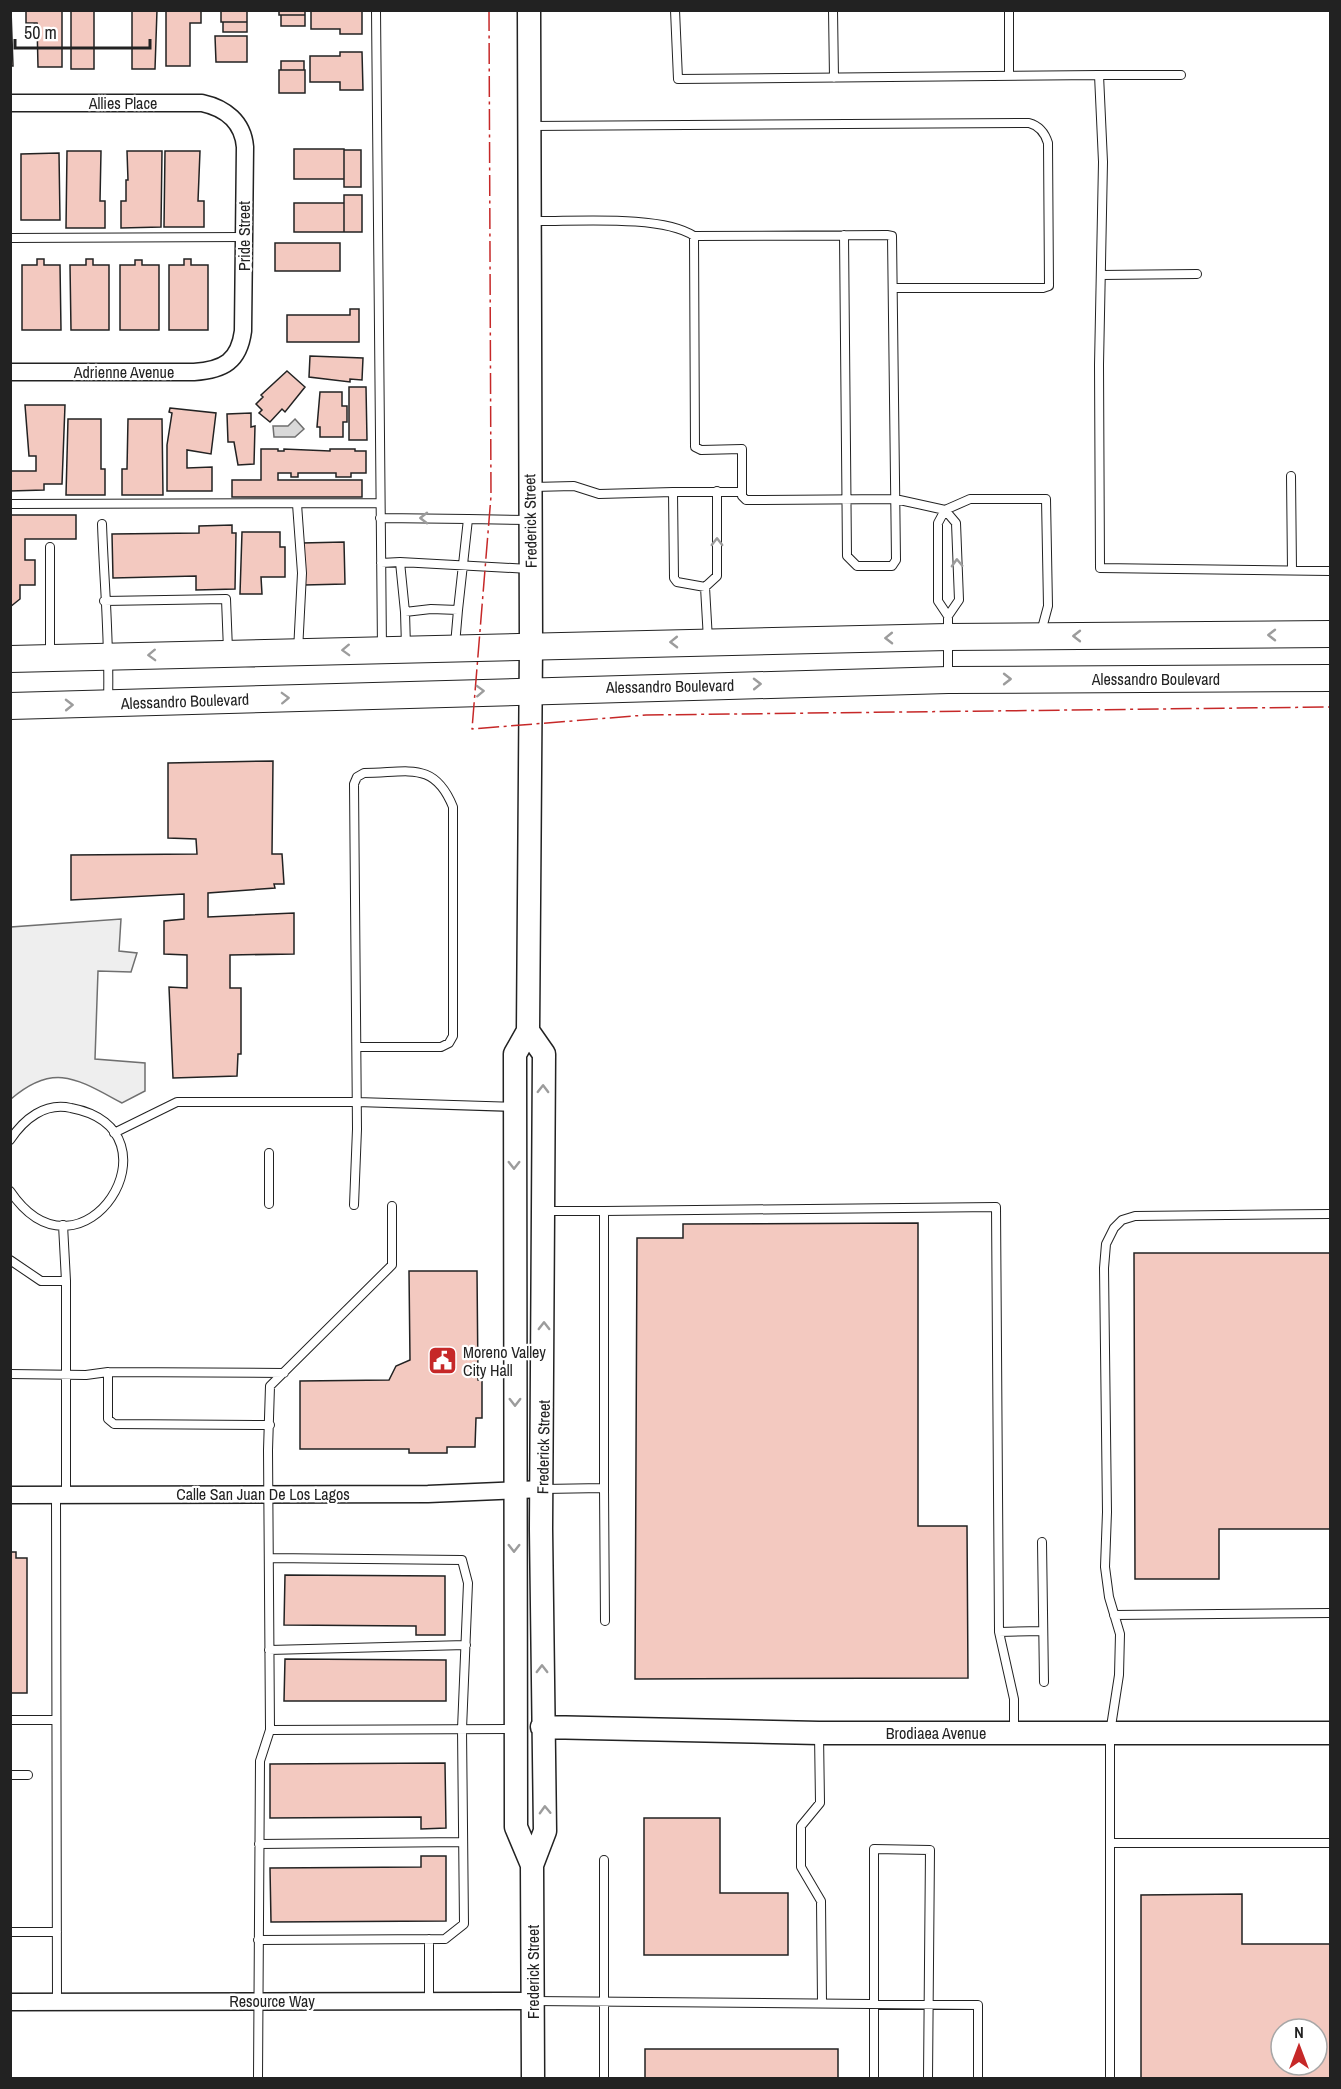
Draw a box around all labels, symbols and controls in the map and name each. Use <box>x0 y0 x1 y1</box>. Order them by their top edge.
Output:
scale bar <box>15 12 150 50</box>
text: 50 m <box>24 20 57 45</box>
street label: Allies Place <box>88 92 157 114</box>
street label: Pride Street <box>233 201 255 271</box>
street label: Adrienne Avenue <box>73 361 174 383</box>
street label: Frederick Street <box>518 473 542 568</box>
one-way arrow <box>420 512 429 524</box>
one-way arrow <box>711 537 723 546</box>
one-way arrow <box>951 558 964 567</box>
one-way arrow <box>1268 629 1277 641</box>
one-way arrow <box>1073 630 1082 642</box>
one-way arrow <box>885 632 894 644</box>
one-way arrow <box>669 636 678 648</box>
one-way arrow <box>342 644 351 656</box>
one-way arrow <box>147 649 156 661</box>
street label: Alessandro Boulevard <box>1091 668 1220 690</box>
one-way arrow <box>1002 673 1011 685</box>
street label: Alessandro Boulevard <box>605 674 734 698</box>
one-way arrow <box>752 678 761 690</box>
one-way arrow <box>475 685 484 698</box>
street label: Alessandro Boulevard <box>119 688 250 714</box>
one-way arrow <box>280 692 289 704</box>
one-way arrow <box>64 699 73 711</box>
one-way arrow <box>537 1084 550 1093</box>
one-way arrow <box>508 1161 520 1170</box>
one-way arrow <box>538 1321 550 1330</box>
place label: Moreno Valley City Hall <box>463 1341 546 1381</box>
public building icon: Moreno Valley City Hall <box>426 1345 458 1377</box>
one-way arrow <box>509 1398 521 1407</box>
street label: Frederick Street <box>531 1399 555 1494</box>
street label: Calle San Juan De Los Lagos <box>176 1483 350 1505</box>
one-way arrow <box>508 1544 520 1553</box>
one-way arrow <box>536 1664 548 1673</box>
street label: Brodiaea Avenue <box>886 1722 986 1744</box>
one-way arrow <box>538 1805 551 1814</box>
street label: Frederick Street <box>522 1925 544 2019</box>
street label: Resource Way <box>229 1990 315 2012</box>
north arrow <box>1269 2017 1329 2077</box>
text: N <box>1294 2021 1304 2043</box>

